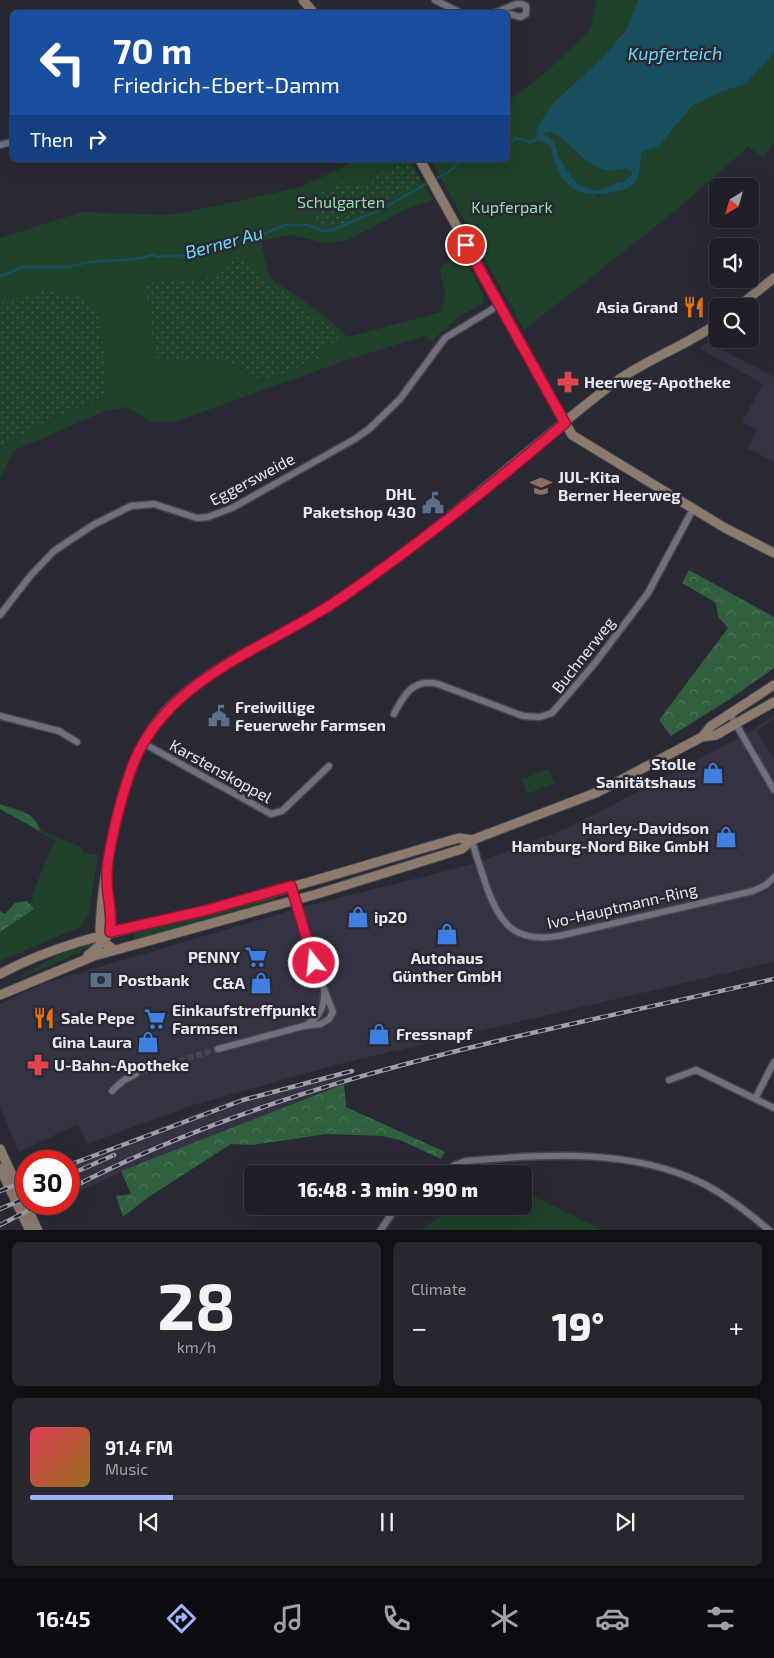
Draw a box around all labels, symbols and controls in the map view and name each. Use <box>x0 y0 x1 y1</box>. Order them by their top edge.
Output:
text: 70 m <box>113 29 192 71</box>
icon: left <box>30 30 95 95</box>
water label: Kupferteich <box>628 42 722 64</box>
text: Friedrich-Ebert-Damm <box>113 71 340 97</box>
icon: right <box>83 125 111 153</box>
text: Then <box>30 128 73 151</box>
north arrow <box>709 178 759 228</box>
map controls <box>709 178 759 348</box>
park label: Schulgarten <box>297 192 385 211</box>
park label: Kupferpark <box>471 197 553 216</box>
water label: Berner Au <box>182 221 265 263</box>
pin <box>445 224 487 266</box>
icon: arrive <box>452 231 480 259</box>
button: sound <box>709 238 759 288</box>
restaurant icon: Asia Grand <box>681 294 707 320</box>
place label: Asia Grand <box>597 297 678 316</box>
button: search <box>709 298 759 348</box>
pharmacy icon: Heerweg-Apotheke <box>555 369 581 395</box>
place label: Heerweg-Apotheke <box>584 372 731 391</box>
street label: Eggersweide <box>206 448 297 509</box>
place label: JUL-Kita Berner Heerweg <box>558 467 681 504</box>
school or university icon: JUL-Kita Berner Heerweg <box>528 473 554 499</box>
place label: DHL Paketshop 430 <box>303 484 416 521</box>
public building icon: DHL Paketshop 430 <box>420 490 446 516</box>
street label: Buchnerweg <box>547 613 618 696</box>
place label: Freiwillige Feuerwehr Farmsen <box>235 697 386 734</box>
public building icon: Freiwillige Feuerwehr Farmsen <box>206 703 232 729</box>
street label: Karstenskoppel <box>167 735 276 807</box>
place label: Stolle Sanitätshaus <box>596 754 696 791</box>
shop icon: Stolle Sanitätshaus <box>700 760 726 786</box>
place label: Harley-Davidson Hamburg-Nord Bike GmbH <box>511 818 709 855</box>
shop icon: Harley-Davidson Hamburg-Nord Bike GmbH <box>713 824 739 850</box>
street label: Ivo-Hauptmann-Ring <box>545 879 699 932</box>
shop icon: ip20 <box>345 904 371 930</box>
place label: ip20 <box>374 907 407 926</box>
shop icon: Autohaus Günther GmbH <box>434 921 460 947</box>
position arrow <box>287 936 339 988</box>
supermarket icon: PENNY <box>243 944 269 970</box>
place label: PENNY <box>188 947 240 966</box>
place label: Autohaus Günther GmbH <box>392 948 502 985</box>
bank icon: Postbank <box>88 967 114 993</box>
place label: Postbank <box>118 970 190 989</box>
shop icon: C&A <box>248 970 274 996</box>
place label: C&A <box>213 973 246 992</box>
place label: Einkaufstreffpunkt Farmsen <box>172 1000 317 1037</box>
restaurant icon: Sale Pepe <box>31 1005 57 1031</box>
supermarket icon: Einkaufstreffpunkt Farmsen <box>142 1006 168 1032</box>
place label: Sale Pepe <box>61 1008 135 1027</box>
shop icon: Fressnapf <box>366 1021 392 1047</box>
place label: Fressnapf <box>396 1024 473 1043</box>
shop icon: Gina Laura <box>135 1029 161 1055</box>
place label: Gina Laura <box>52 1032 132 1051</box>
pharmacy icon: U-Bahn-Apotheke <box>25 1052 51 1078</box>
place label: U-Bahn-Apotheke <box>54 1055 189 1074</box>
speed limit sign: 30 <box>15 1150 80 1215</box>
text: 16:48 · 3 min · 990 m <box>298 1178 478 1201</box>
text: 28 <box>157 1265 236 1343</box>
text: Climate <box>411 1279 466 1298</box>
text: 19° <box>552 1303 604 1349</box>
text: − <box>411 1310 427 1344</box>
text: + <box>729 1310 744 1344</box>
text: km/h <box>177 1337 216 1356</box>
text: 91.4 FM <box>105 1436 173 1459</box>
text: Music <box>105 1459 148 1478</box>
icon: previous <box>135 1508 163 1536</box>
icon: pause <box>373 1508 401 1536</box>
icon: next <box>611 1508 639 1536</box>
icon: directions <box>164 1601 199 1636</box>
icon: music <box>271 1601 306 1636</box>
icon: phone <box>379 1601 414 1636</box>
icon: climate <box>487 1601 522 1636</box>
icon: car <box>595 1601 630 1636</box>
icon: filters <box>703 1601 738 1636</box>
text: 16:45 <box>36 1605 91 1631</box>

